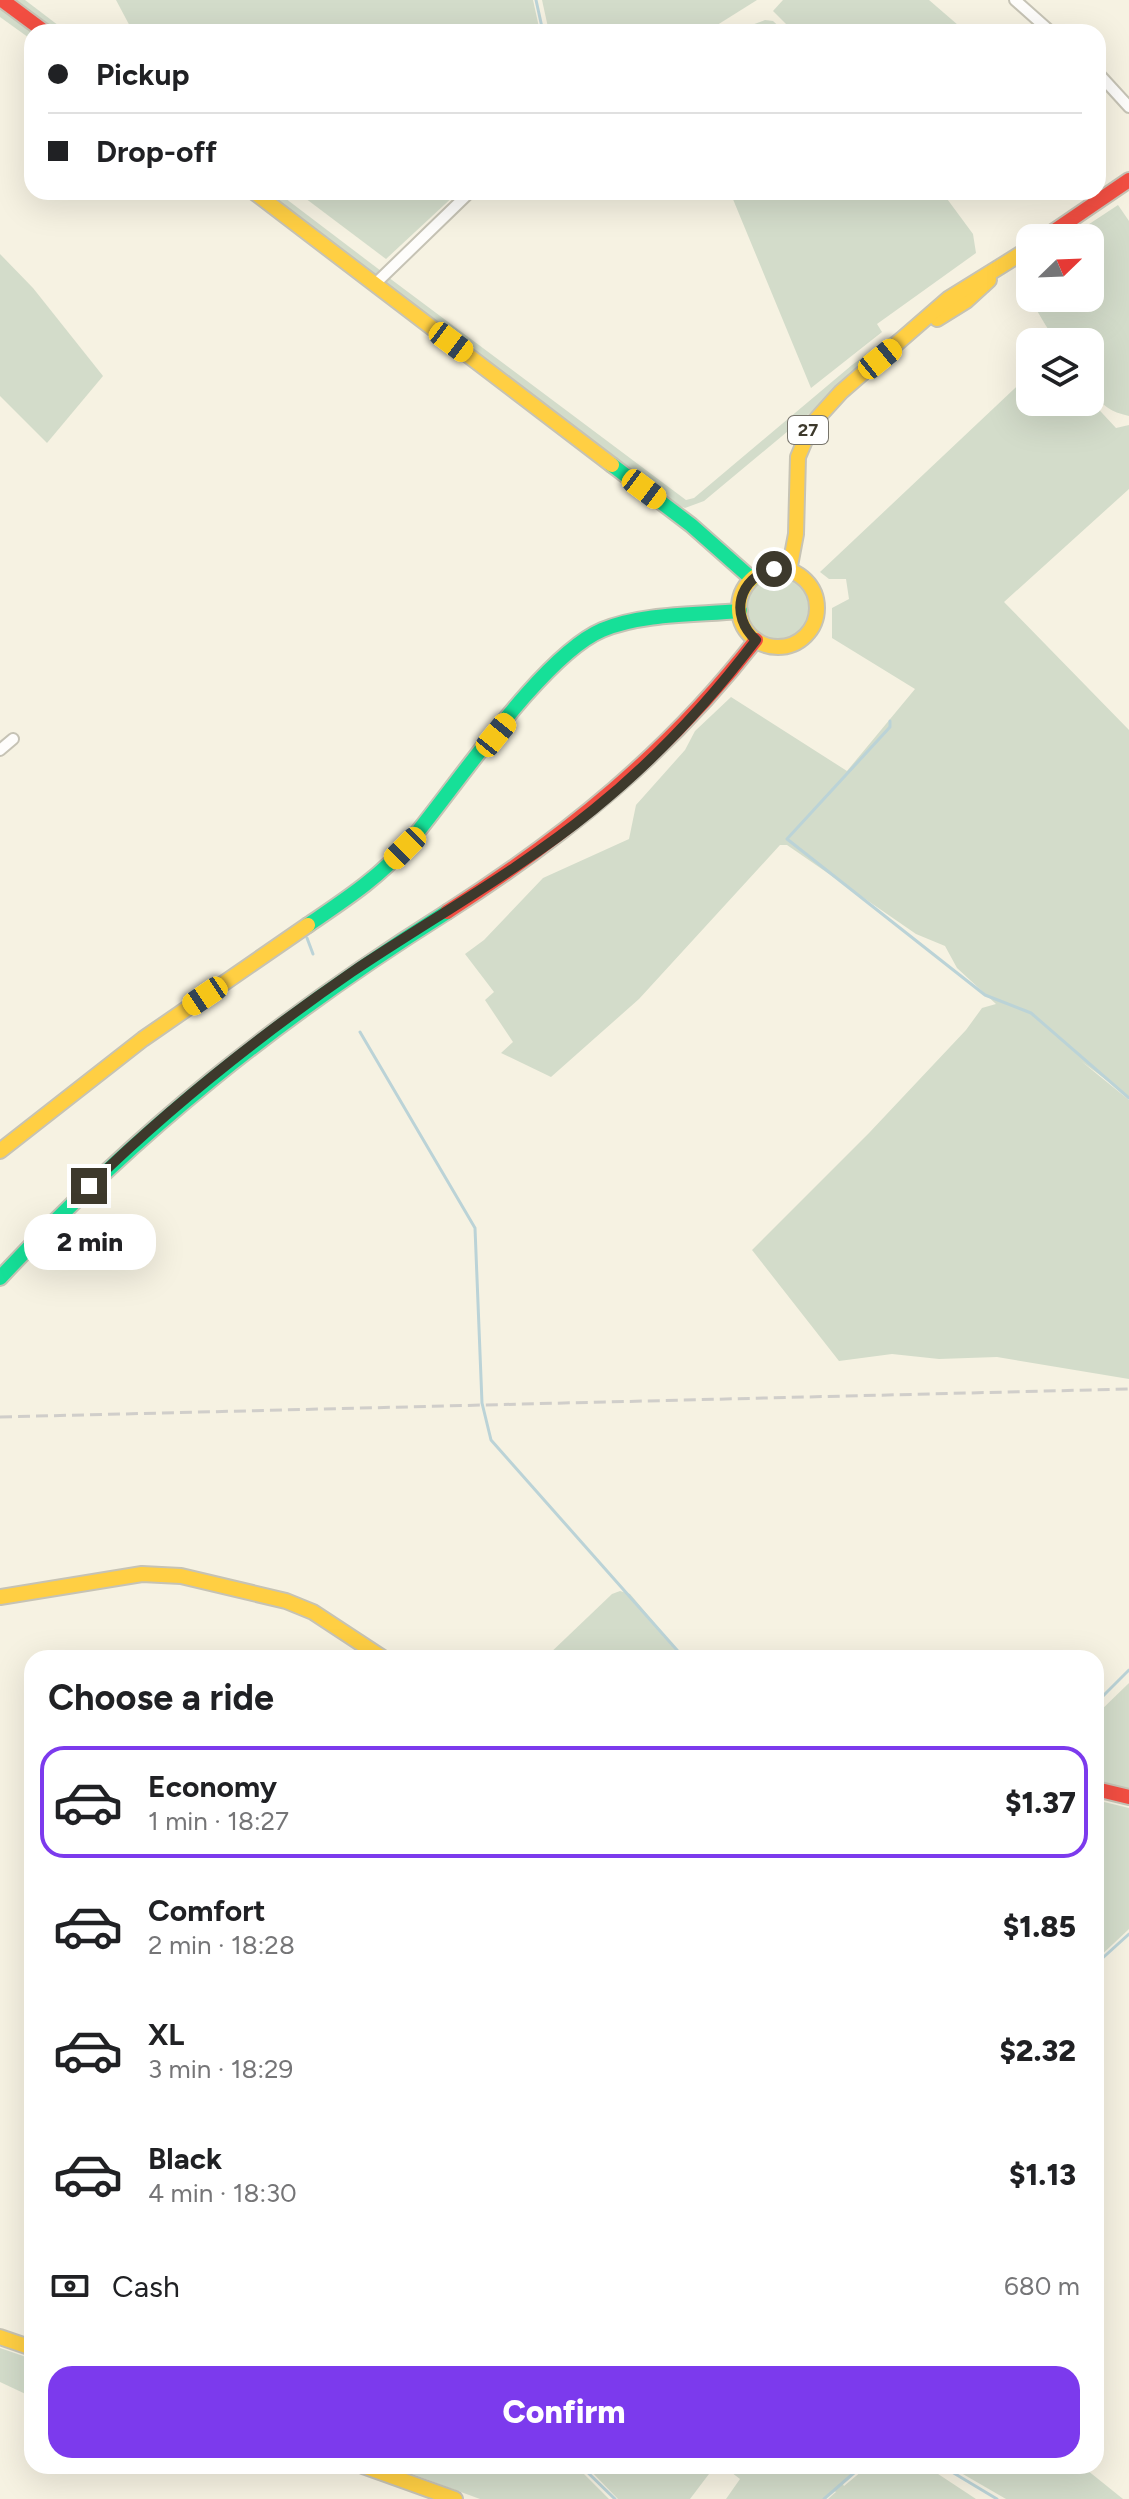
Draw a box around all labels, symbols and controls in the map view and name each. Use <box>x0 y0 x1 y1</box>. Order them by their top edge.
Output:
text: Pickup <box>96 56 190 93</box>
text: Drop-off <box>96 133 217 170</box>
north arrow <box>1016 224 1104 312</box>
map controls <box>1016 224 1104 416</box>
car <box>425 318 477 366</box>
button: layers <box>1016 328 1104 416</box>
car <box>854 335 906 383</box>
road number: 27 <box>788 416 828 444</box>
car <box>618 465 670 513</box>
route start <box>756 551 792 587</box>
car <box>472 709 520 761</box>
car <box>380 823 430 873</box>
car <box>178 973 232 1019</box>
route end <box>71 1168 107 1204</box>
callout: 2 min <box>23 1214 155 1270</box>
text: 2 min <box>57 1226 123 1258</box>
text: Choose a ride <box>48 1676 274 1719</box>
icon: car <box>52 1766 124 1838</box>
text: Economy <box>148 1768 277 1805</box>
text: $1.37 <box>1005 1784 1076 1821</box>
text: 1 min · 18:27 <box>148 1805 289 1837</box>
icon: car <box>52 1890 124 1962</box>
text: Comfort <box>148 1892 266 1929</box>
text: $1.85 <box>1003 1908 1076 1945</box>
text: 2 min · 18:28 <box>148 1929 295 1961</box>
icon: car <box>52 2014 124 2086</box>
text: XL <box>148 2016 184 2053</box>
text: $2.32 <box>999 2032 1076 2069</box>
text: 3 min · 18:29 <box>148 2053 293 2085</box>
icon: car <box>52 2138 124 2210</box>
text: Black <box>148 2140 222 2177</box>
text: $1.13 <box>1009 2156 1076 2193</box>
text: 4 min · 18:30 <box>148 2177 297 2209</box>
icon: cash <box>48 2264 92 2308</box>
text: Cash <box>112 2268 180 2305</box>
text: 680 m <box>1004 2270 1080 2302</box>
button: Confirm <box>48 2366 1080 2458</box>

